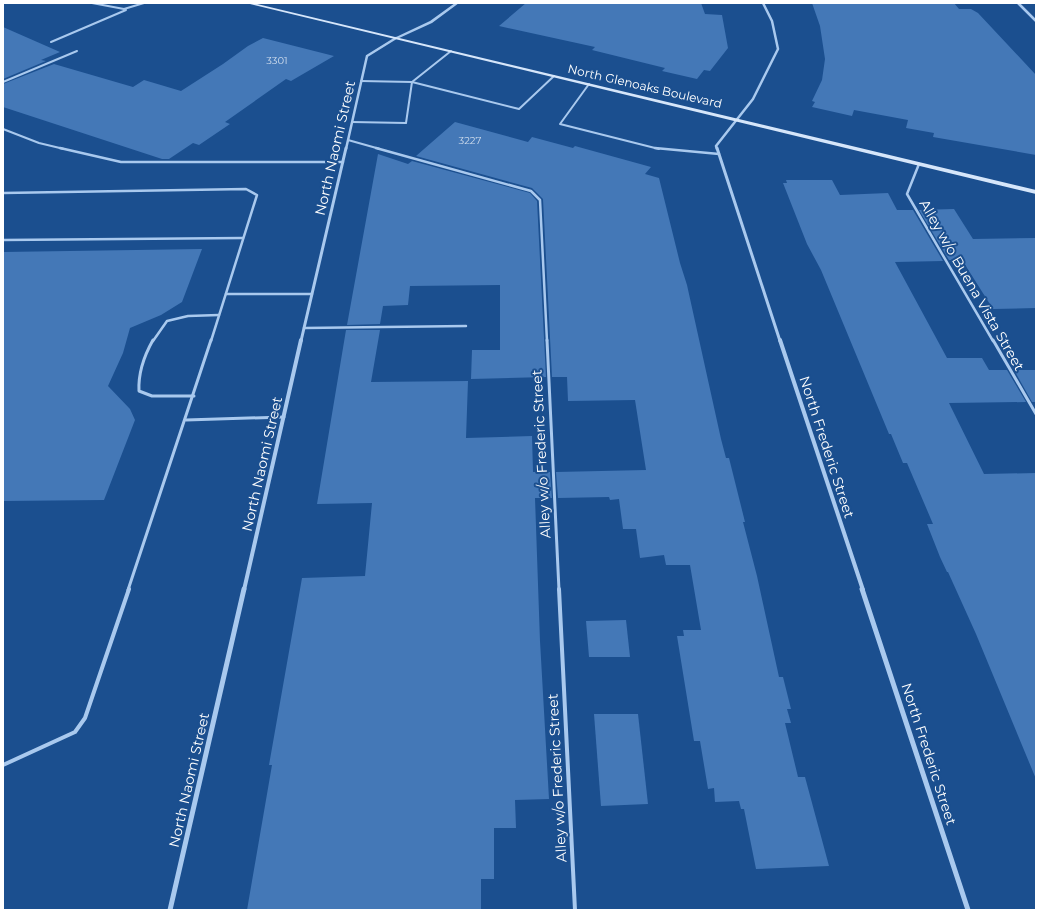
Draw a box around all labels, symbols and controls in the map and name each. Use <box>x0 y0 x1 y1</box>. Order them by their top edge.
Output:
house number: 3301 <box>266 54 288 67</box>
street label: North Glenoaks Boulevard <box>566 61 724 111</box>
street label: North Naomi Street <box>311 79 359 217</box>
house number: 3227 <box>459 134 482 147</box>
street label: Alley w/o Buena Vista Street <box>915 196 1029 374</box>
street label: Alley w/o Frederic Street <box>528 369 554 539</box>
street label: North Frederic Street <box>795 374 859 521</box>
street label: North Naomi Street <box>238 395 286 533</box>
street label: North Frederic Street <box>897 681 961 828</box>
street label: Alley w/o Frederic Street <box>544 693 570 863</box>
street label: North Naomi Street <box>165 711 213 849</box>

